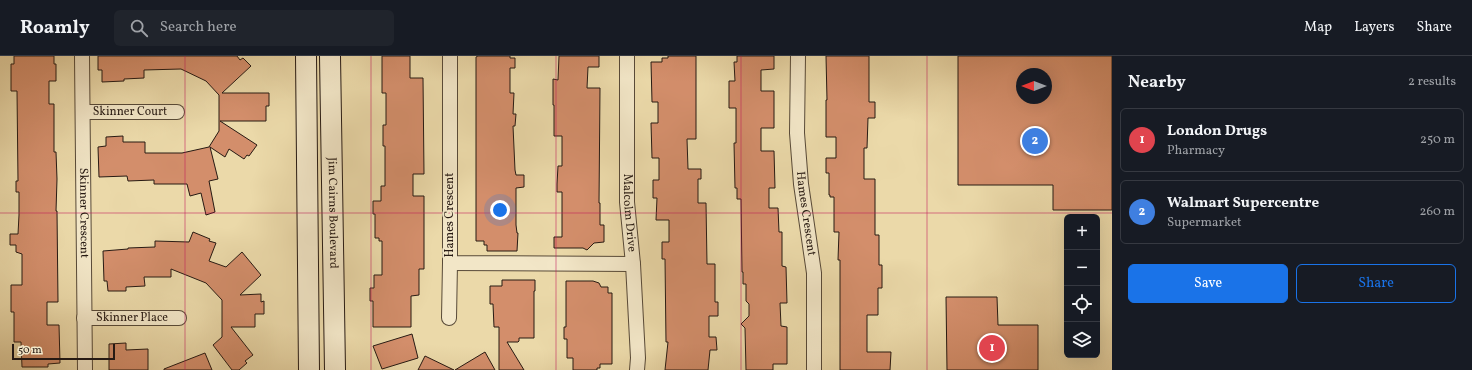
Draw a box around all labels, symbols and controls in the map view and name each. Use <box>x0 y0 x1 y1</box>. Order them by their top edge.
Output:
search box <box>114 10 394 46</box>
text: Roamly <box>20 15 90 41</box>
icon: search <box>128 17 150 39</box>
text: Search here <box>160 17 237 38</box>
text: Map <box>1304 18 1332 37</box>
text: Layers <box>1354 18 1394 37</box>
text: Share <box>1416 18 1452 37</box>
north arrow <box>1016 68 1052 104</box>
text: Nearby <box>1128 71 1186 94</box>
text: 2 results <box>1408 73 1456 91</box>
street label: Skinner Court <box>93 104 167 120</box>
text: London Drugs <box>1167 121 1267 142</box>
pin: 2 <box>1022 126 1048 156</box>
text: 1 <box>1139 131 1145 149</box>
text: 250 m <box>1420 131 1455 149</box>
text: Pharmacy <box>1167 142 1225 160</box>
street label: Jim Cairns Boulevard <box>324 157 341 269</box>
street label: Skinner Crescent <box>75 168 92 258</box>
street label: Hames Crescent <box>792 171 819 257</box>
street label: Hames Crescent <box>442 173 458 257</box>
street label: Malcolm Drive <box>619 174 640 253</box>
text: Walmart Supercentre <box>1167 193 1319 214</box>
your location <box>490 200 510 220</box>
text: 2 <box>1139 203 1145 221</box>
text: 260 m <box>1420 203 1455 221</box>
map controls <box>1064 214 1100 358</box>
button: + <box>1064 214 1100 250</box>
text: Supermarket <box>1167 214 1242 232</box>
button: − <box>1064 250 1100 286</box>
button: Save <box>1128 264 1288 303</box>
button: Share <box>1296 264 1456 303</box>
button: locate <box>1064 286 1100 322</box>
street label: Skinner Place <box>96 310 168 326</box>
button: layers <box>1064 322 1100 358</box>
pin: 1 <box>979 333 1005 363</box>
scale bar <box>12 342 115 361</box>
text: 50 m <box>18 343 42 358</box>

